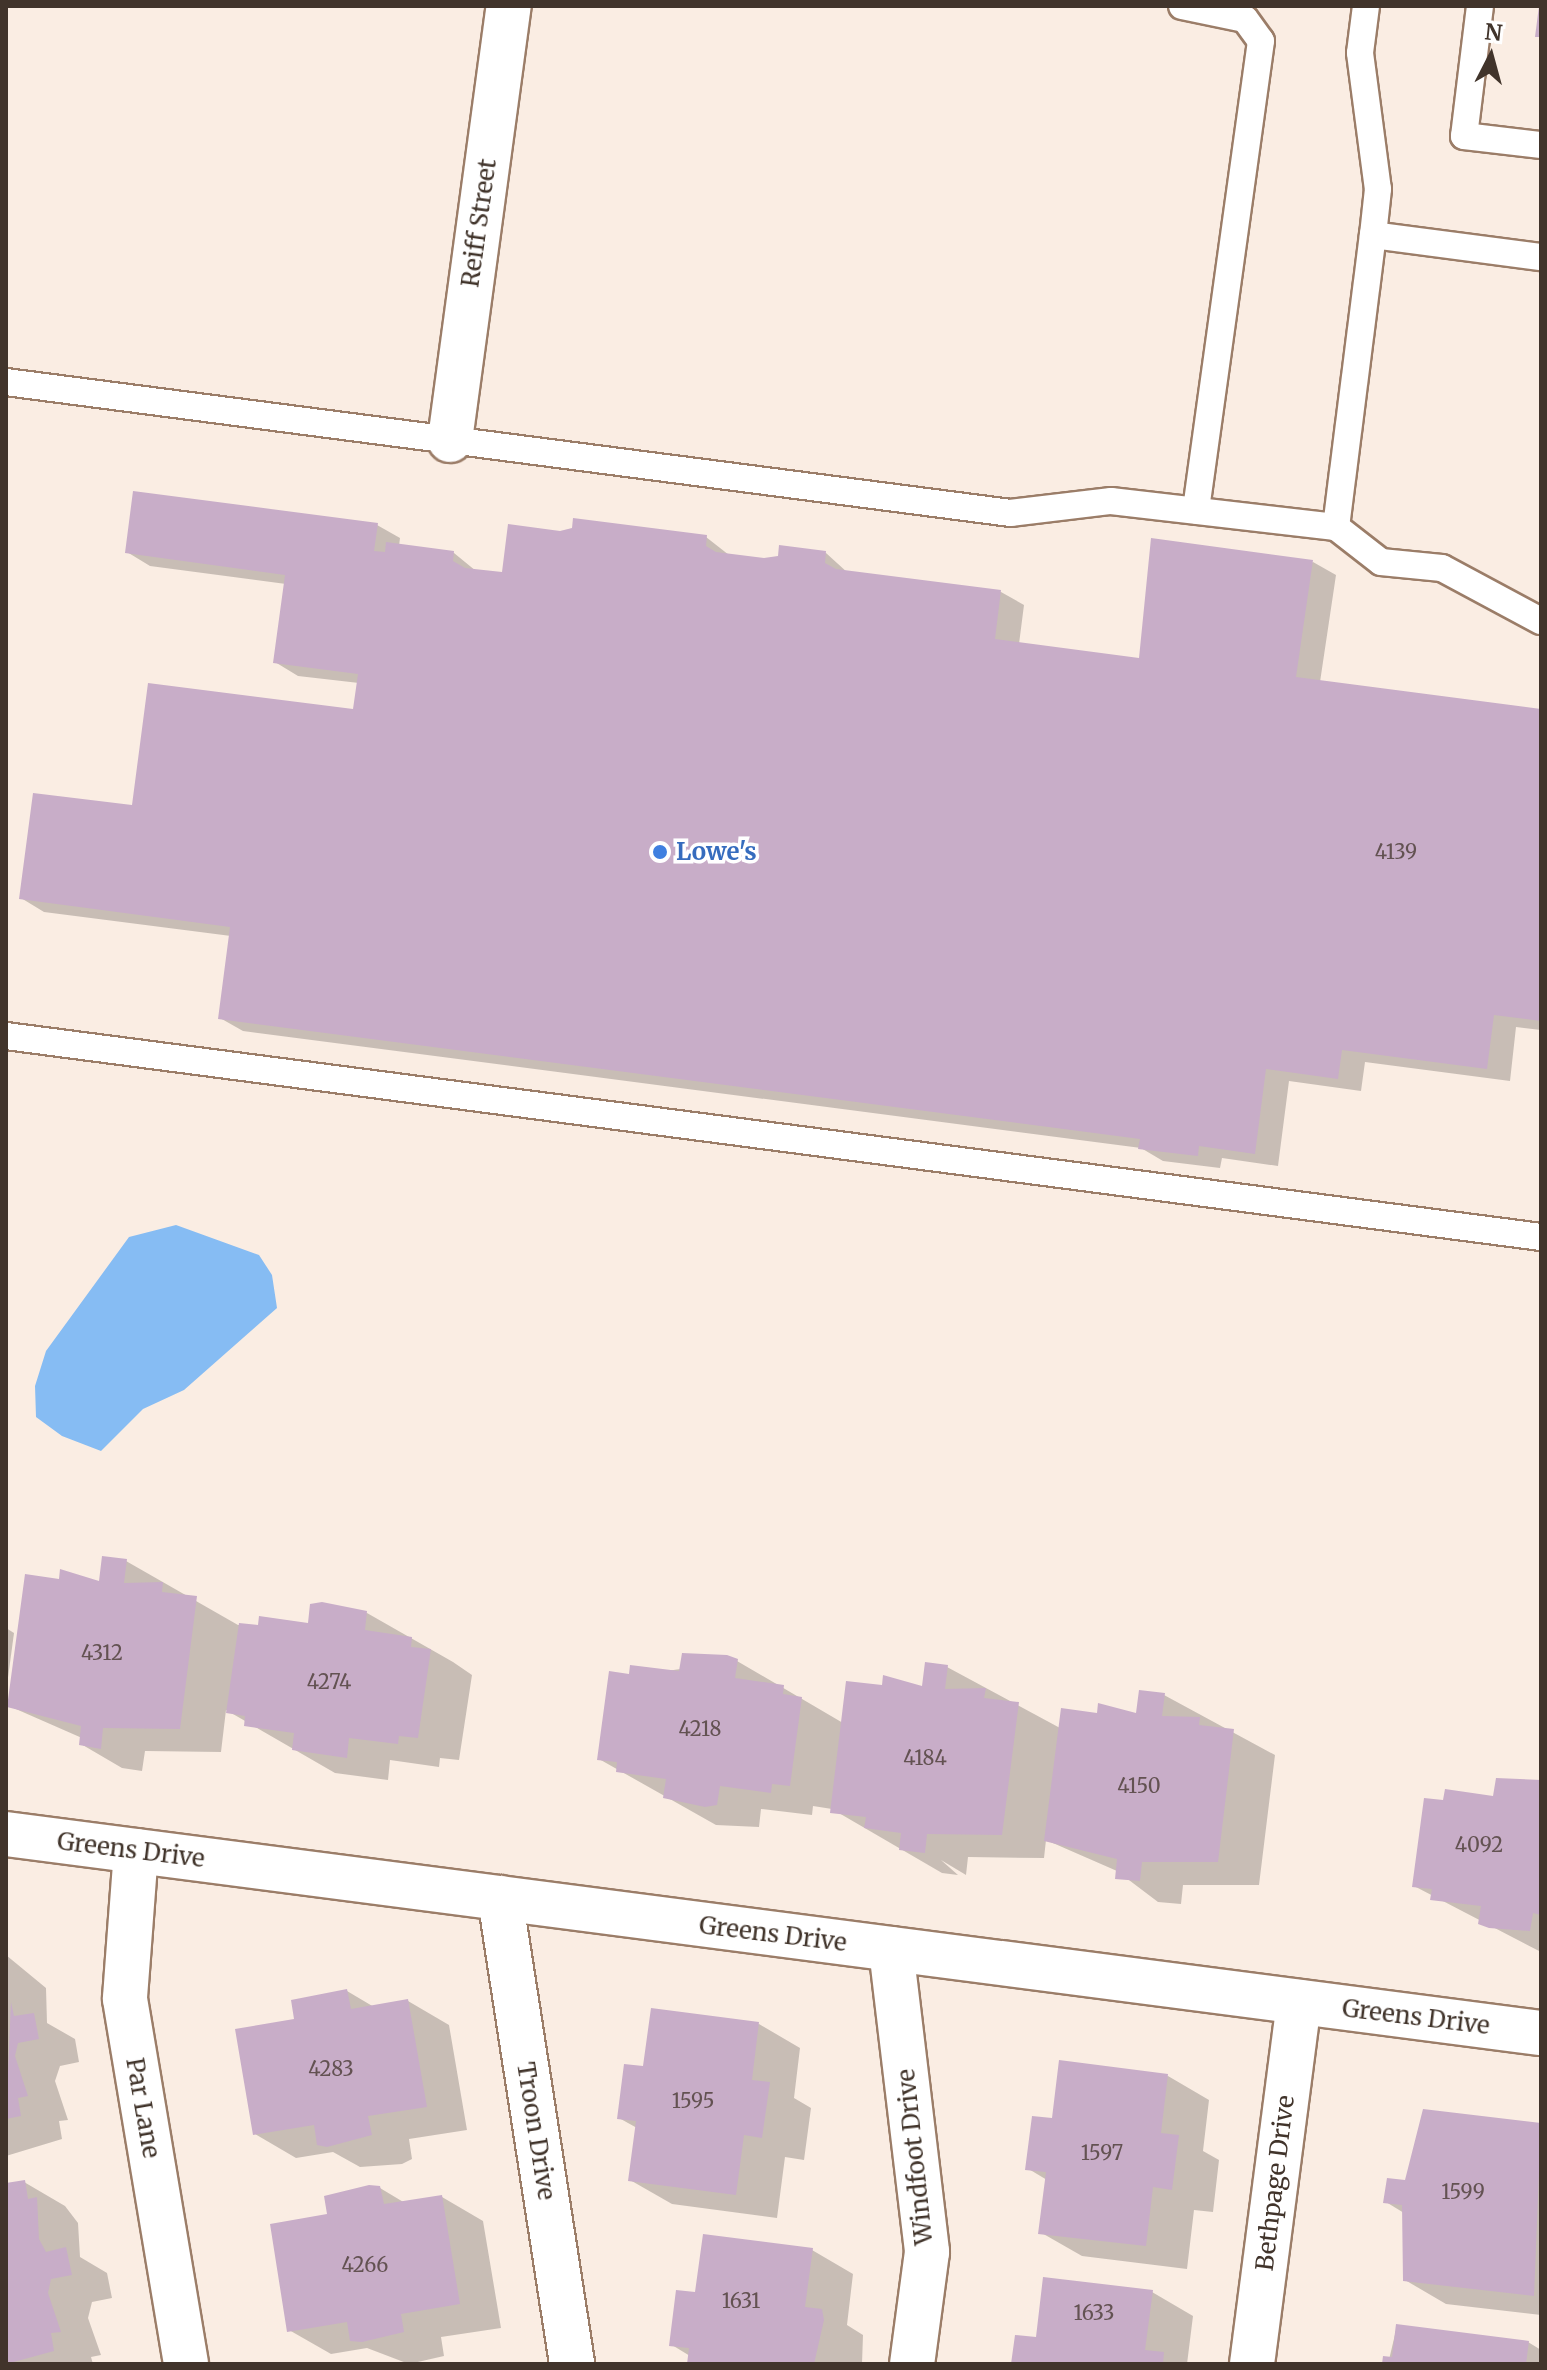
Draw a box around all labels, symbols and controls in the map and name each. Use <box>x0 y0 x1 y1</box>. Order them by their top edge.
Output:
north arrow <box>1451 16 1531 96</box>
text: N <box>1483 17 1504 47</box>
street label: Reiff Street <box>456 157 502 289</box>
place label: Lowe's <box>676 838 757 866</box>
house number: 4139 <box>1375 839 1417 863</box>
marker: Lowe's <box>651 843 669 861</box>
house number: 4312 <box>81 1640 123 1664</box>
house number: 4274 <box>307 1669 351 1693</box>
house number: 4218 <box>679 1716 721 1740</box>
house number: 4184 <box>903 1745 947 1769</box>
house number: 4150 <box>1117 1773 1161 1797</box>
street label: Greens Drive <box>56 1827 206 1873</box>
house number: 4092 <box>1455 1832 1503 1856</box>
street label: Greens Drive <box>698 1911 848 1957</box>
street label: Greens Drive <box>1341 1994 1491 2040</box>
street label: Par Lane <box>120 2056 166 2160</box>
house number: 4283 <box>308 2056 354 2080</box>
street label: Troon Drive <box>511 2060 561 2202</box>
street label: Windfoot Drive <box>891 2068 939 2246</box>
house number: 1595 <box>672 2088 714 2112</box>
street label: Bethpage Drive <box>1250 2094 1300 2272</box>
house number: 1597 <box>1081 2140 1123 2164</box>
house number: 1599 <box>1441 2179 1485 2203</box>
house number: 4266 <box>342 2252 388 2276</box>
house number: 1631 <box>722 2288 760 2312</box>
house number: 1633 <box>1073 2300 1115 2324</box>

